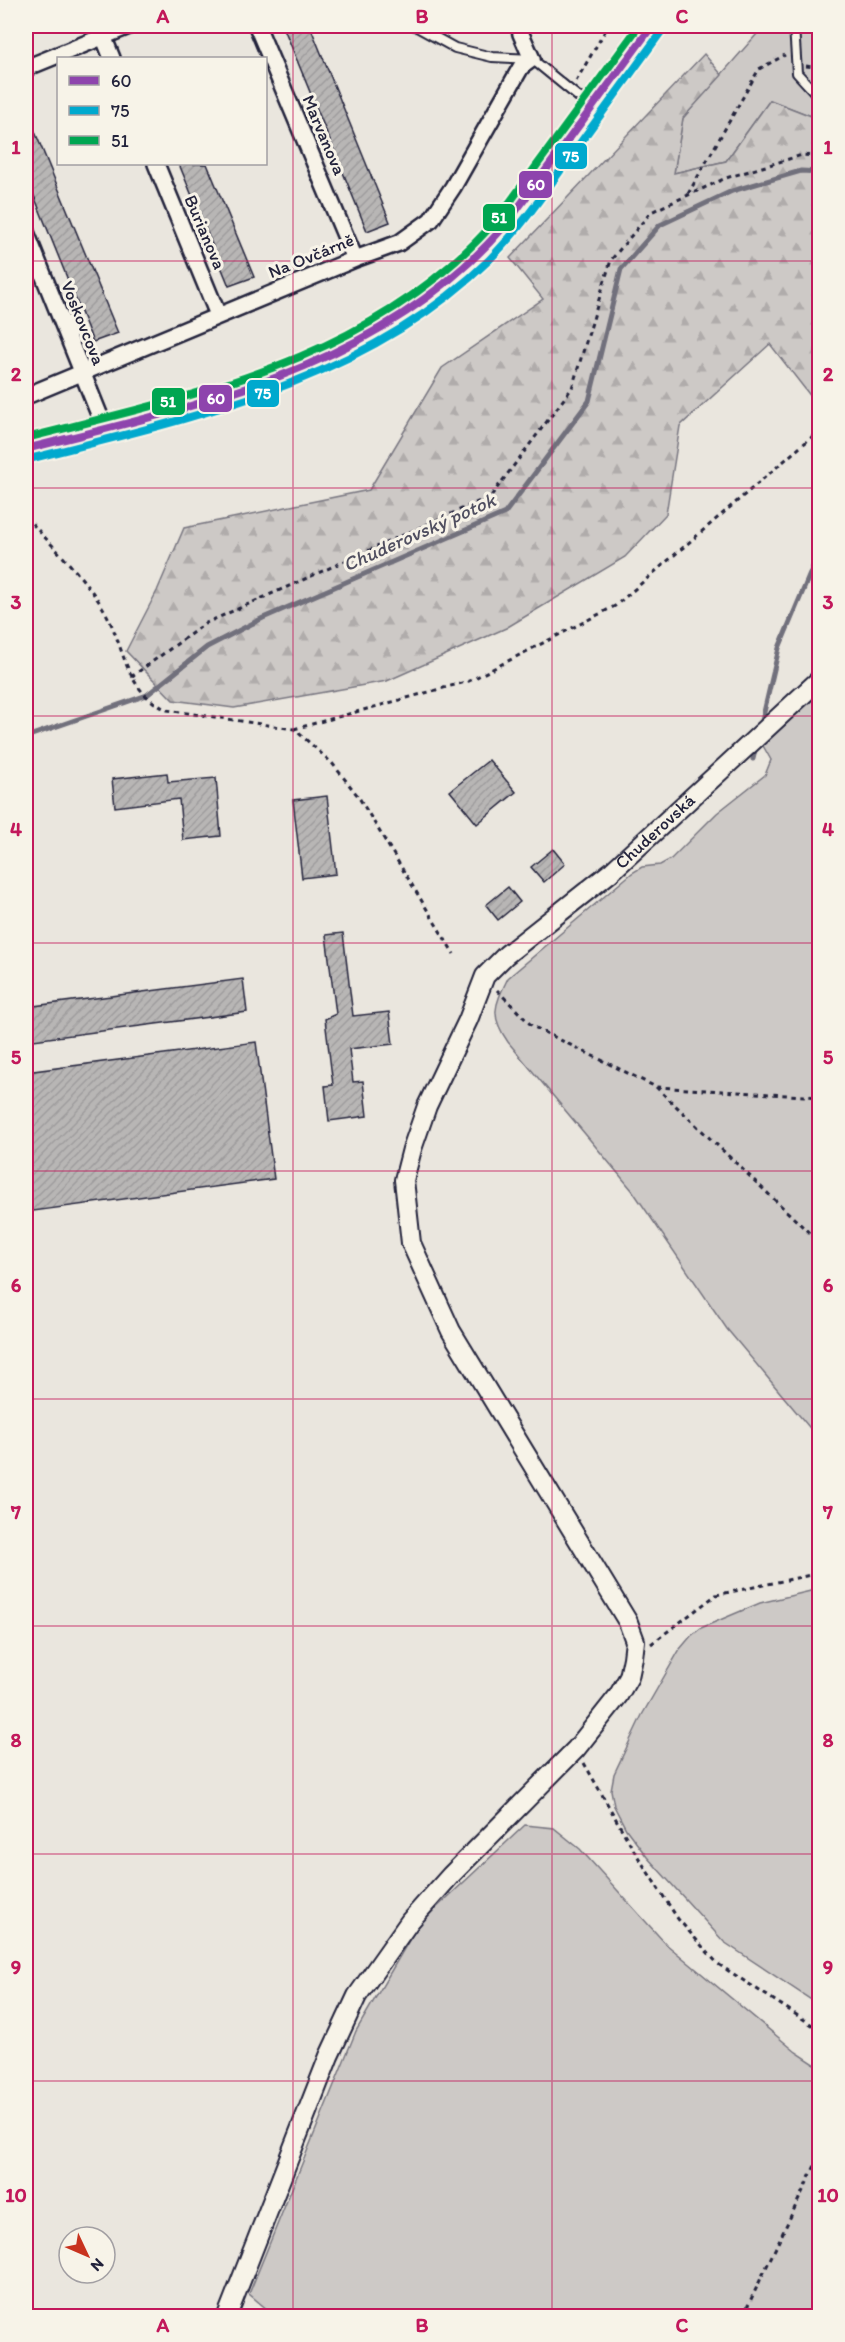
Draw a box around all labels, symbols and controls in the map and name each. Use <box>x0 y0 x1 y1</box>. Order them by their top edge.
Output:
text: A <box>156 4 170 28</box>
text: B <box>416 4 429 28</box>
text: C <box>676 4 689 28</box>
legend <box>57 57 267 165</box>
text: 60 <box>111 70 132 92</box>
street label: Marvanova <box>297 92 351 179</box>
text: 75 <box>111 100 129 122</box>
text: 51 <box>111 130 129 152</box>
text: 1 <box>11 135 21 159</box>
text: 1 <box>823 135 833 159</box>
line badge: 75 <box>554 142 588 170</box>
text: 75 <box>562 147 580 166</box>
line badge: 60 <box>518 170 553 199</box>
text: 60 <box>527 175 545 194</box>
street label: Burianova <box>180 191 231 273</box>
line badge: 51 <box>482 203 516 232</box>
text: 51 <box>491 208 507 227</box>
street label: Na Ovčárně <box>265 229 357 283</box>
street label: Voskovcova <box>56 278 110 369</box>
text: 2 <box>11 362 22 386</box>
text: 2 <box>823 362 834 386</box>
line badge: 75 <box>246 379 280 408</box>
line badge: 60 <box>198 384 233 413</box>
text: 75 <box>254 384 272 403</box>
line badge: 51 <box>151 387 186 416</box>
text: 60 <box>207 389 225 408</box>
text: 51 <box>160 392 176 411</box>
water label: Chuderovský potok <box>339 487 500 576</box>
text: 3 <box>11 590 22 614</box>
text: 3 <box>823 590 834 614</box>
street label: Chuderovská <box>611 789 700 874</box>
text: 4 <box>10 817 22 841</box>
text: 4 <box>822 817 834 841</box>
text: 5 <box>11 1045 22 1069</box>
text: 5 <box>823 1045 834 1069</box>
text: 6 <box>11 1273 22 1297</box>
text: 6 <box>823 1273 834 1297</box>
text: 7 <box>10 1500 21 1524</box>
text: 7 <box>822 1500 833 1524</box>
text: 8 <box>11 1728 22 1752</box>
text: 8 <box>823 1728 834 1752</box>
text: 9 <box>11 1955 21 1979</box>
text: 9 <box>823 1955 833 1979</box>
text: 10 <box>5 2183 27 2207</box>
text: 10 <box>817 2183 839 2207</box>
north arrow <box>57 2225 117 2285</box>
text: N <box>87 2255 108 2276</box>
text: A <box>156 2313 170 2337</box>
text: B <box>416 2313 429 2337</box>
text: C <box>676 2313 689 2337</box>

